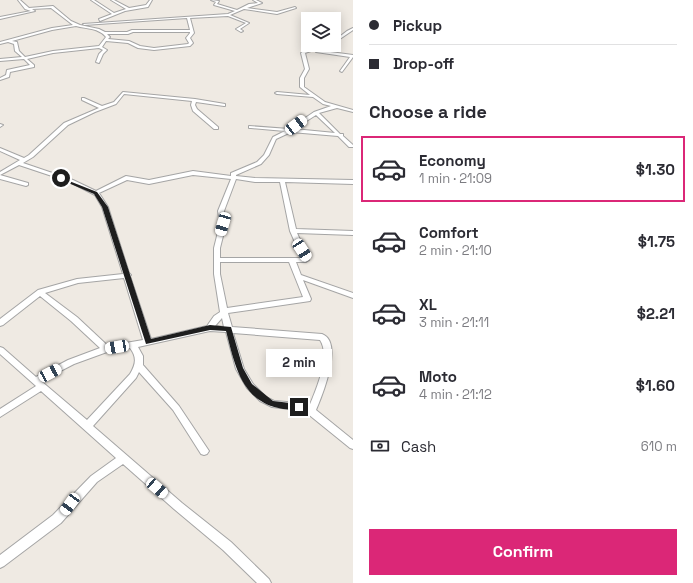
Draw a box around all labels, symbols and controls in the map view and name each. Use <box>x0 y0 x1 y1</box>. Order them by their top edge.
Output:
map controls <box>301 12 341 52</box>
button: layers <box>301 12 341 52</box>
text: Pickup <box>393 16 442 35</box>
text: Drop-off <box>393 54 454 73</box>
text: Choose a ride <box>369 100 487 123</box>
car <box>283 113 309 137</box>
icon: car <box>371 151 407 187</box>
text: Economy <box>419 151 486 170</box>
text: $1.30 <box>636 160 675 179</box>
route start <box>52 169 70 187</box>
text: 1 min · 21:09 <box>419 170 492 187</box>
car <box>214 211 232 237</box>
icon: car <box>371 223 407 259</box>
text: Comfort <box>419 223 479 242</box>
text: $1.75 <box>638 232 675 251</box>
car <box>290 237 314 263</box>
text: 2 min · 21:10 <box>419 242 492 259</box>
icon: car <box>371 295 407 331</box>
text: XL <box>419 295 437 314</box>
text: $2.21 <box>637 304 675 323</box>
text: 3 min · 21:11 <box>419 314 489 331</box>
car <box>104 339 130 355</box>
callout: 2 min <box>266 349 332 377</box>
text: 2 min <box>282 354 316 371</box>
car <box>37 362 63 384</box>
icon: car <box>371 367 407 403</box>
text: Moto <box>419 367 457 386</box>
text: $1.60 <box>636 376 675 395</box>
text: 4 min · 21:12 <box>419 386 492 403</box>
route end <box>290 398 308 416</box>
icon: cash <box>369 435 391 457</box>
text: Cash <box>401 437 436 456</box>
text: 610 m <box>641 438 677 455</box>
car <box>144 476 170 500</box>
car <box>58 491 82 517</box>
button: Confirm <box>369 529 677 575</box>

